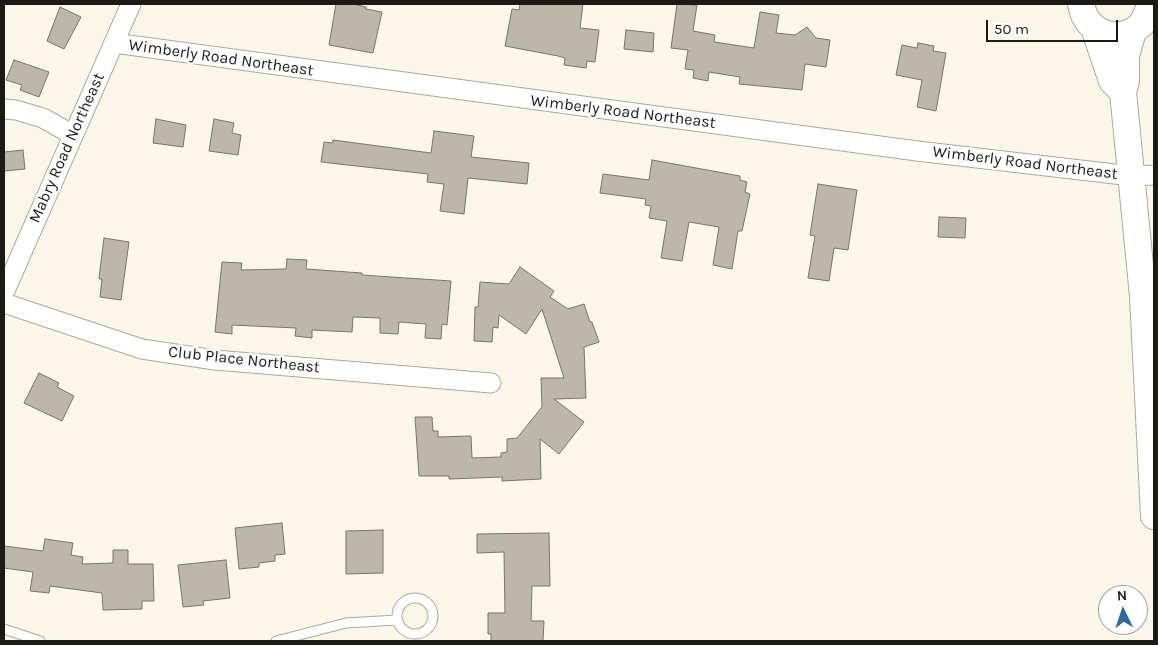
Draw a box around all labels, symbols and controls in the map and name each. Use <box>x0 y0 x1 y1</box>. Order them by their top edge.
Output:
scale bar <box>988 10 1120 42</box>
text: 50 m <box>994 20 1029 38</box>
street label: Wimberly Road Northeast <box>127 36 315 80</box>
street label: Mabry Road Northeast <box>25 70 109 226</box>
street label: Wimberly Road Northeast <box>529 91 717 133</box>
street label: Wimberly Road Northeast <box>931 142 1119 184</box>
street label: Club Place Northeast <box>167 342 321 378</box>
north arrow <box>1098 585 1148 635</box>
text: N <box>1116 587 1128 604</box>

